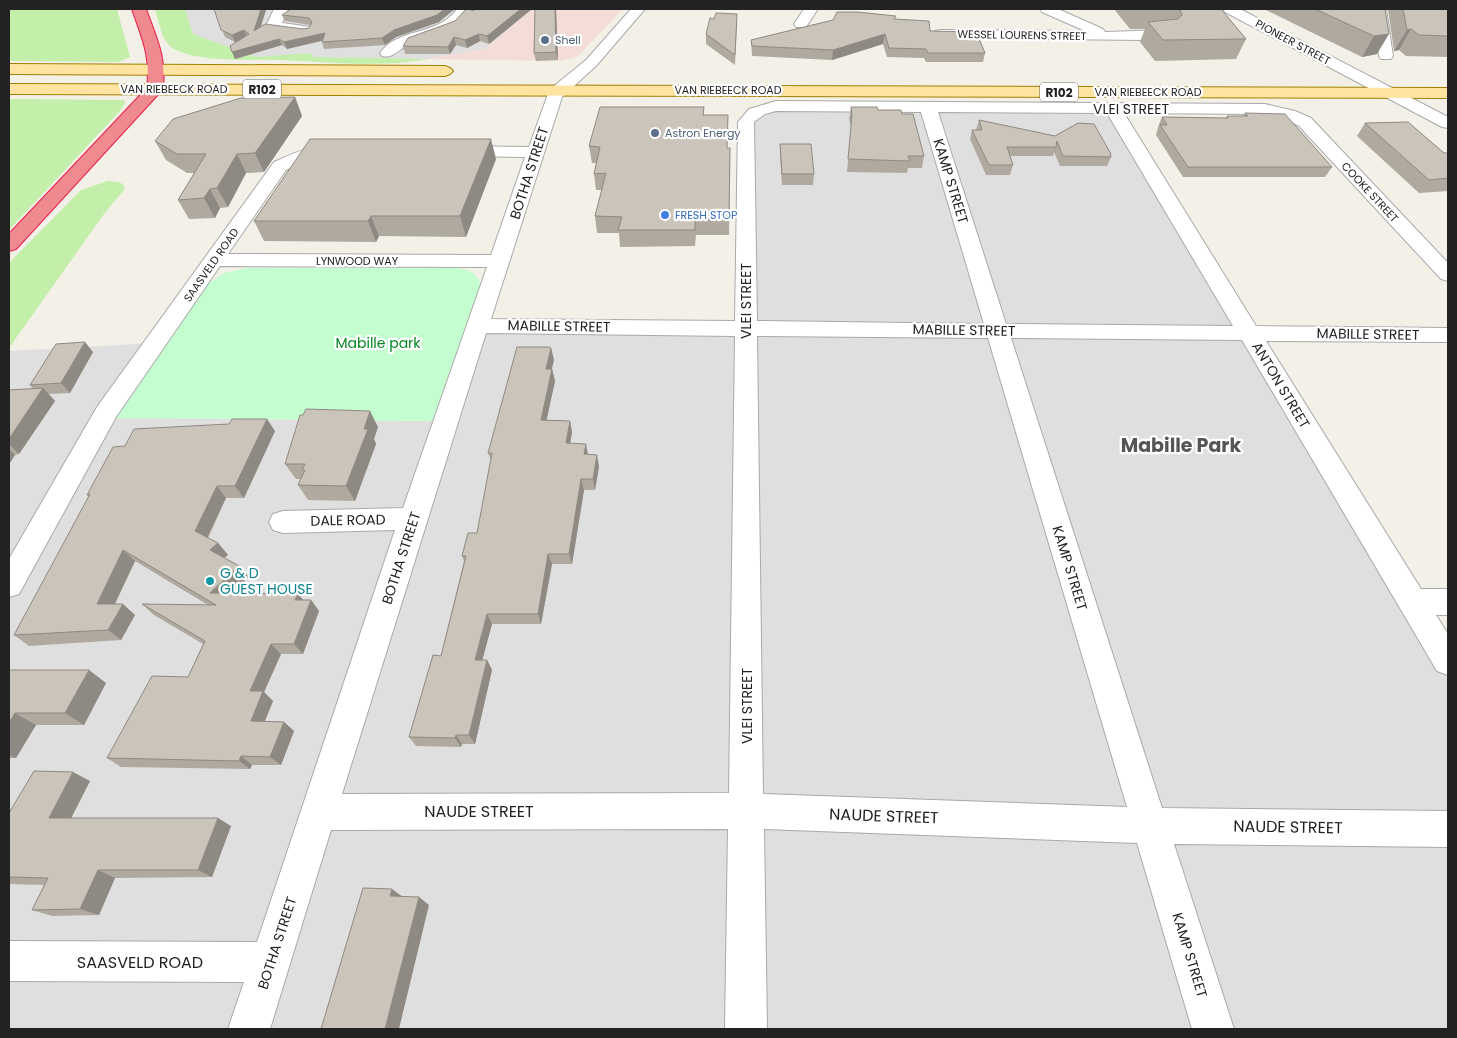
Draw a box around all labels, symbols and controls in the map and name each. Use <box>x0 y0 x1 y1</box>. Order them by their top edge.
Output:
street label: PIONEER STREET <box>1253 16 1333 68</box>
street label: WESSEL LOURENS STREET <box>957 26 1087 44</box>
place label: Shell <box>555 32 581 48</box>
marker: Shell <box>539 34 551 46</box>
road number: R102 <box>243 80 281 98</box>
street label: VAN RIEBEECK ROAD <box>120 81 228 97</box>
street label: VAN RIEBEECK ROAD <box>674 82 782 98</box>
road number: R102 <box>1040 82 1078 101</box>
street label: VAN RIEBEECK ROAD <box>1094 84 1202 100</box>
street label: VLEI STREET <box>1093 99 1169 119</box>
street label: BOTHA STREET <box>505 124 554 222</box>
place label: Astron Energy <box>665 125 741 141</box>
marker: Astron Energy <box>649 127 661 139</box>
street label: KAMP STREET <box>929 136 974 226</box>
street label: COOKE STREET <box>1338 158 1402 226</box>
place label: FRESH STOP <box>675 207 737 223</box>
marker: FRESH STOP <box>659 209 671 221</box>
street label: SAASVELD ROAD <box>180 225 243 305</box>
street label: LYNWOOD WAY <box>316 253 399 269</box>
street label: VLEI STREET <box>736 263 756 339</box>
street label: MABILLE STREET <box>507 315 611 337</box>
street label: MABILLE STREET <box>912 319 1016 341</box>
street label: MABILLE STREET <box>1316 323 1420 345</box>
park label: Mabille park <box>335 333 421 353</box>
street label: ANTON STREET <box>1247 338 1315 432</box>
district label: Mabille Park <box>1121 432 1241 459</box>
street label: DALE ROAD <box>310 509 386 531</box>
street label: BOTHA STREET <box>377 509 426 607</box>
street label: KAMP STREET <box>1048 523 1093 613</box>
place label: G & D GUEST HOUSE <box>220 563 313 599</box>
marker: G & D GUEST HOUSE <box>204 575 216 587</box>
street label: VLEI STREET <box>737 668 757 744</box>
street label: NAUDE STREET <box>424 800 534 823</box>
street label: NAUDE STREET <box>829 803 939 829</box>
street label: NAUDE STREET <box>1233 815 1343 839</box>
street label: BOTHA STREET <box>253 894 302 992</box>
street label: KAMP STREET <box>1168 910 1213 1000</box>
street label: SAASVELD ROAD <box>77 951 203 974</box>

